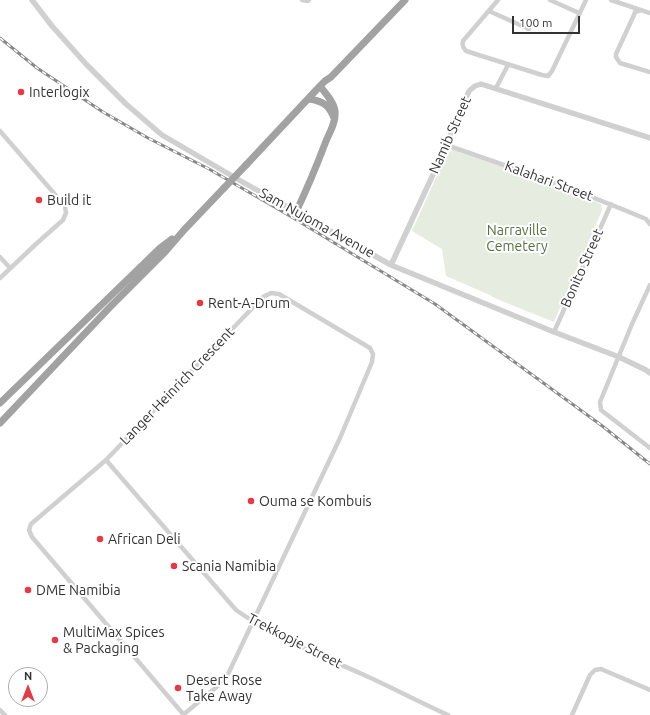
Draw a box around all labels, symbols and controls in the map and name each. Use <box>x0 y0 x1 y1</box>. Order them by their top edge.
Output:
scale bar <box>514 8 582 34</box>
text: 100 m <box>519 16 552 29</box>
place label: Interlogix <box>29 84 89 100</box>
marker: Interlogix <box>16 87 26 97</box>
street label: Namib Street <box>425 94 475 176</box>
street label: Kalahari Street <box>503 157 595 205</box>
street label: Sam Nujoma Avenue <box>256 184 378 262</box>
place label: Build it <box>47 192 91 208</box>
marker: Build it <box>34 195 44 205</box>
park label: Narraville Cemetery <box>486 222 548 254</box>
street label: Bonito Street <box>557 226 607 310</box>
place label: Rent-A-Drum <box>208 295 290 311</box>
marker: Rent-A-Drum <box>195 298 205 308</box>
street label: Langer Heinrich Crescent <box>116 324 238 448</box>
place label: Ouma se Kombuis <box>259 493 372 509</box>
marker: Ouma se Kombuis <box>246 496 256 506</box>
place label: African Deli <box>108 531 181 547</box>
marker: African Deli <box>95 534 105 544</box>
place label: Scania Namibia <box>182 558 276 574</box>
marker: Scania Namibia <box>169 561 179 571</box>
place label: DME Namibia <box>36 582 121 598</box>
marker: DME Namibia <box>23 585 33 595</box>
street label: Trekkopje Street <box>245 610 345 672</box>
place label: MultiMax Spices & Packaging <box>63 624 165 656</box>
marker: MultiMax Spices & Packaging <box>50 635 60 645</box>
north arrow <box>8 667 48 707</box>
text: N <box>24 670 32 682</box>
place label: Desert Rose Take Away <box>186 672 262 704</box>
marker: Desert Rose Take Away <box>173 683 183 693</box>

